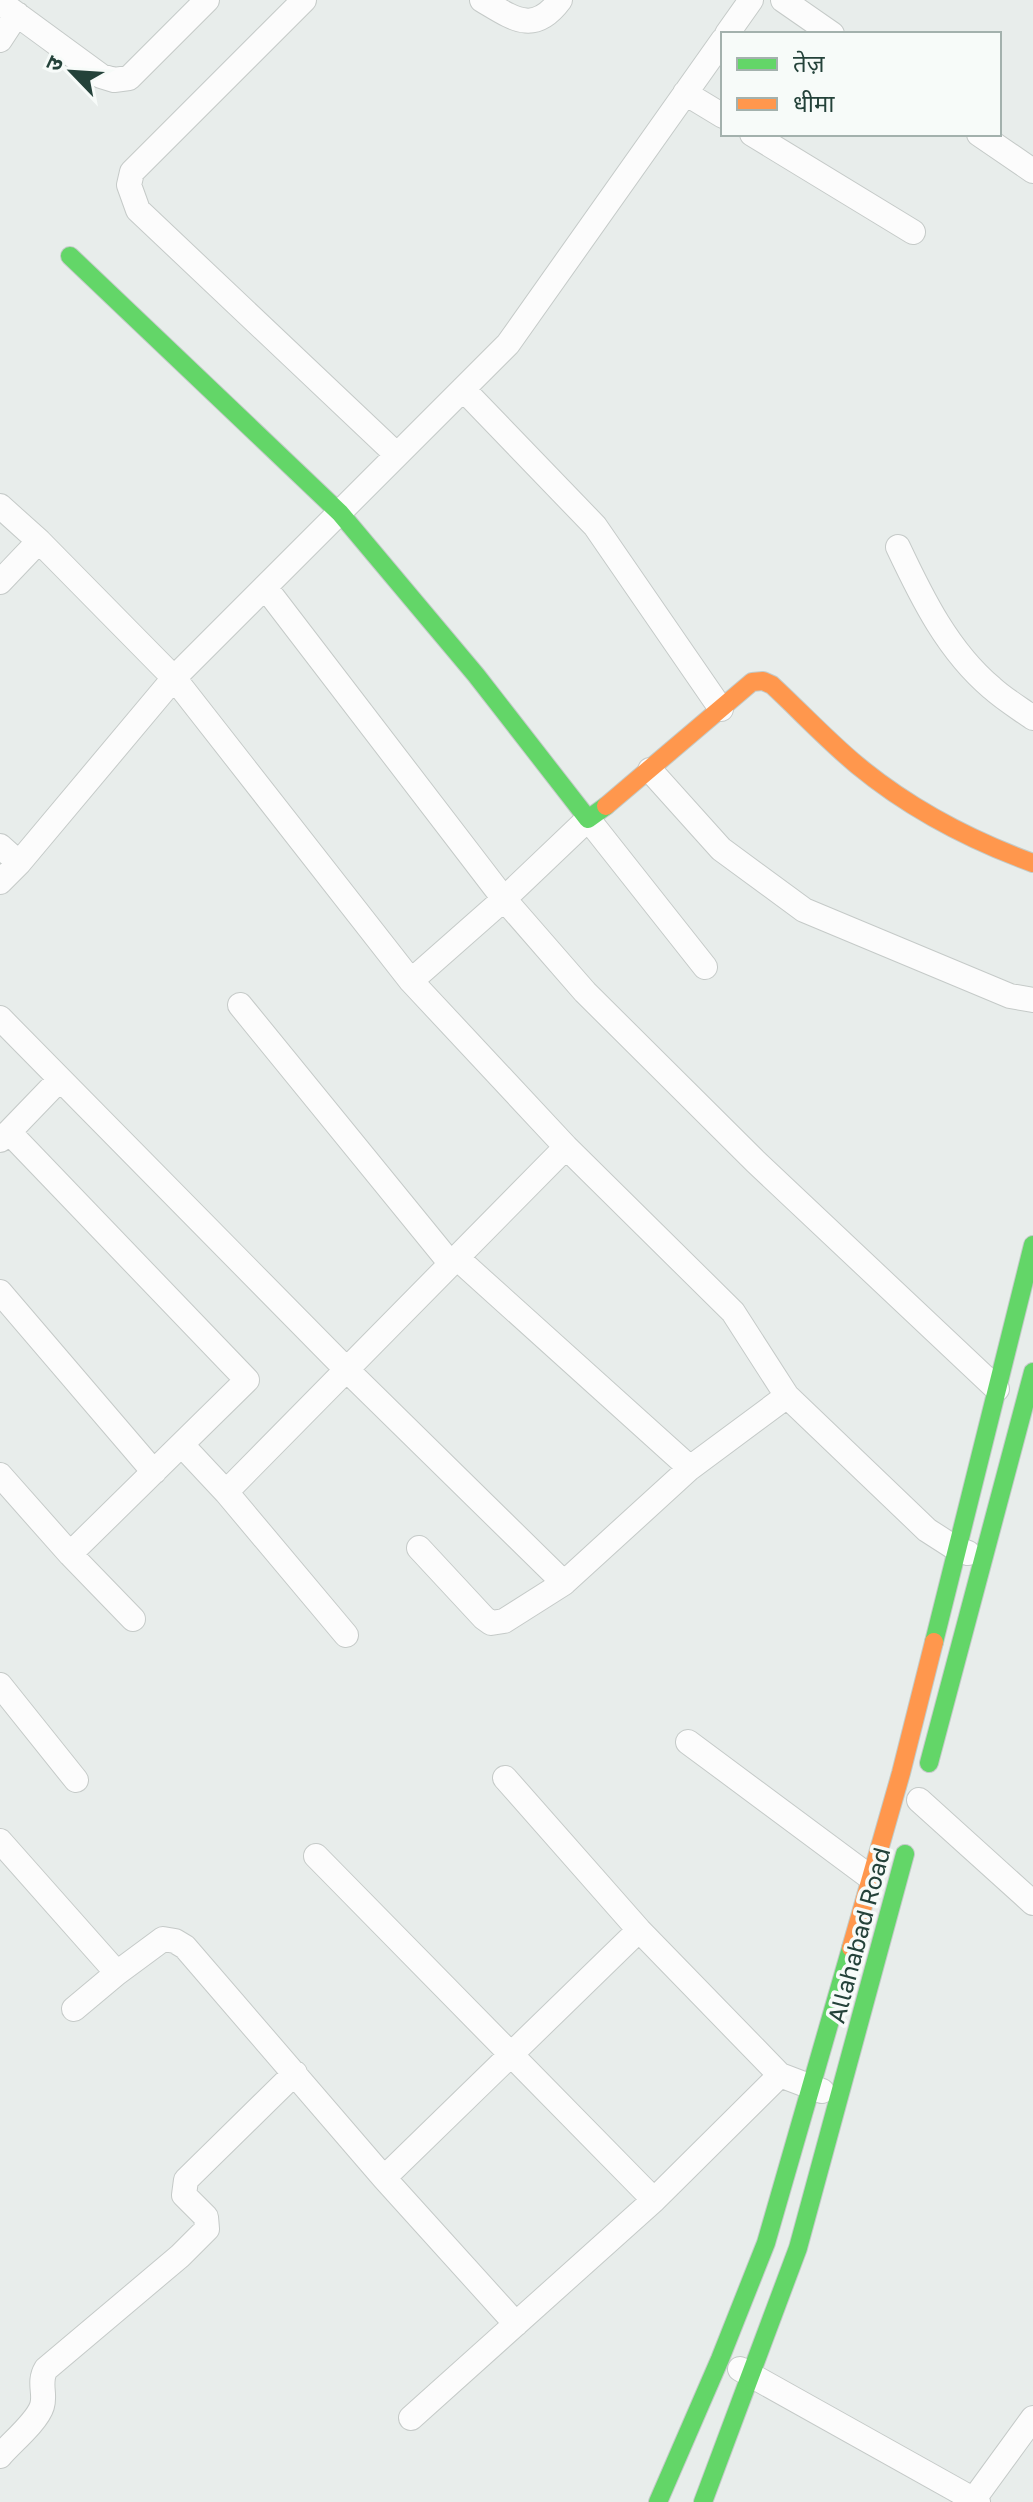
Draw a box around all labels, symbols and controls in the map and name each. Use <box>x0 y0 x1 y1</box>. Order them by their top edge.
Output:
north arrow <box>32 32 112 112</box>
legend <box>721 32 1001 136</box>
text: तेज़ <box>793 48 826 77</box>
text: उ <box>38 51 69 75</box>
text: धीमा <box>793 88 835 117</box>
street label: Allahabad Road <box>821 1844 895 2026</box>

